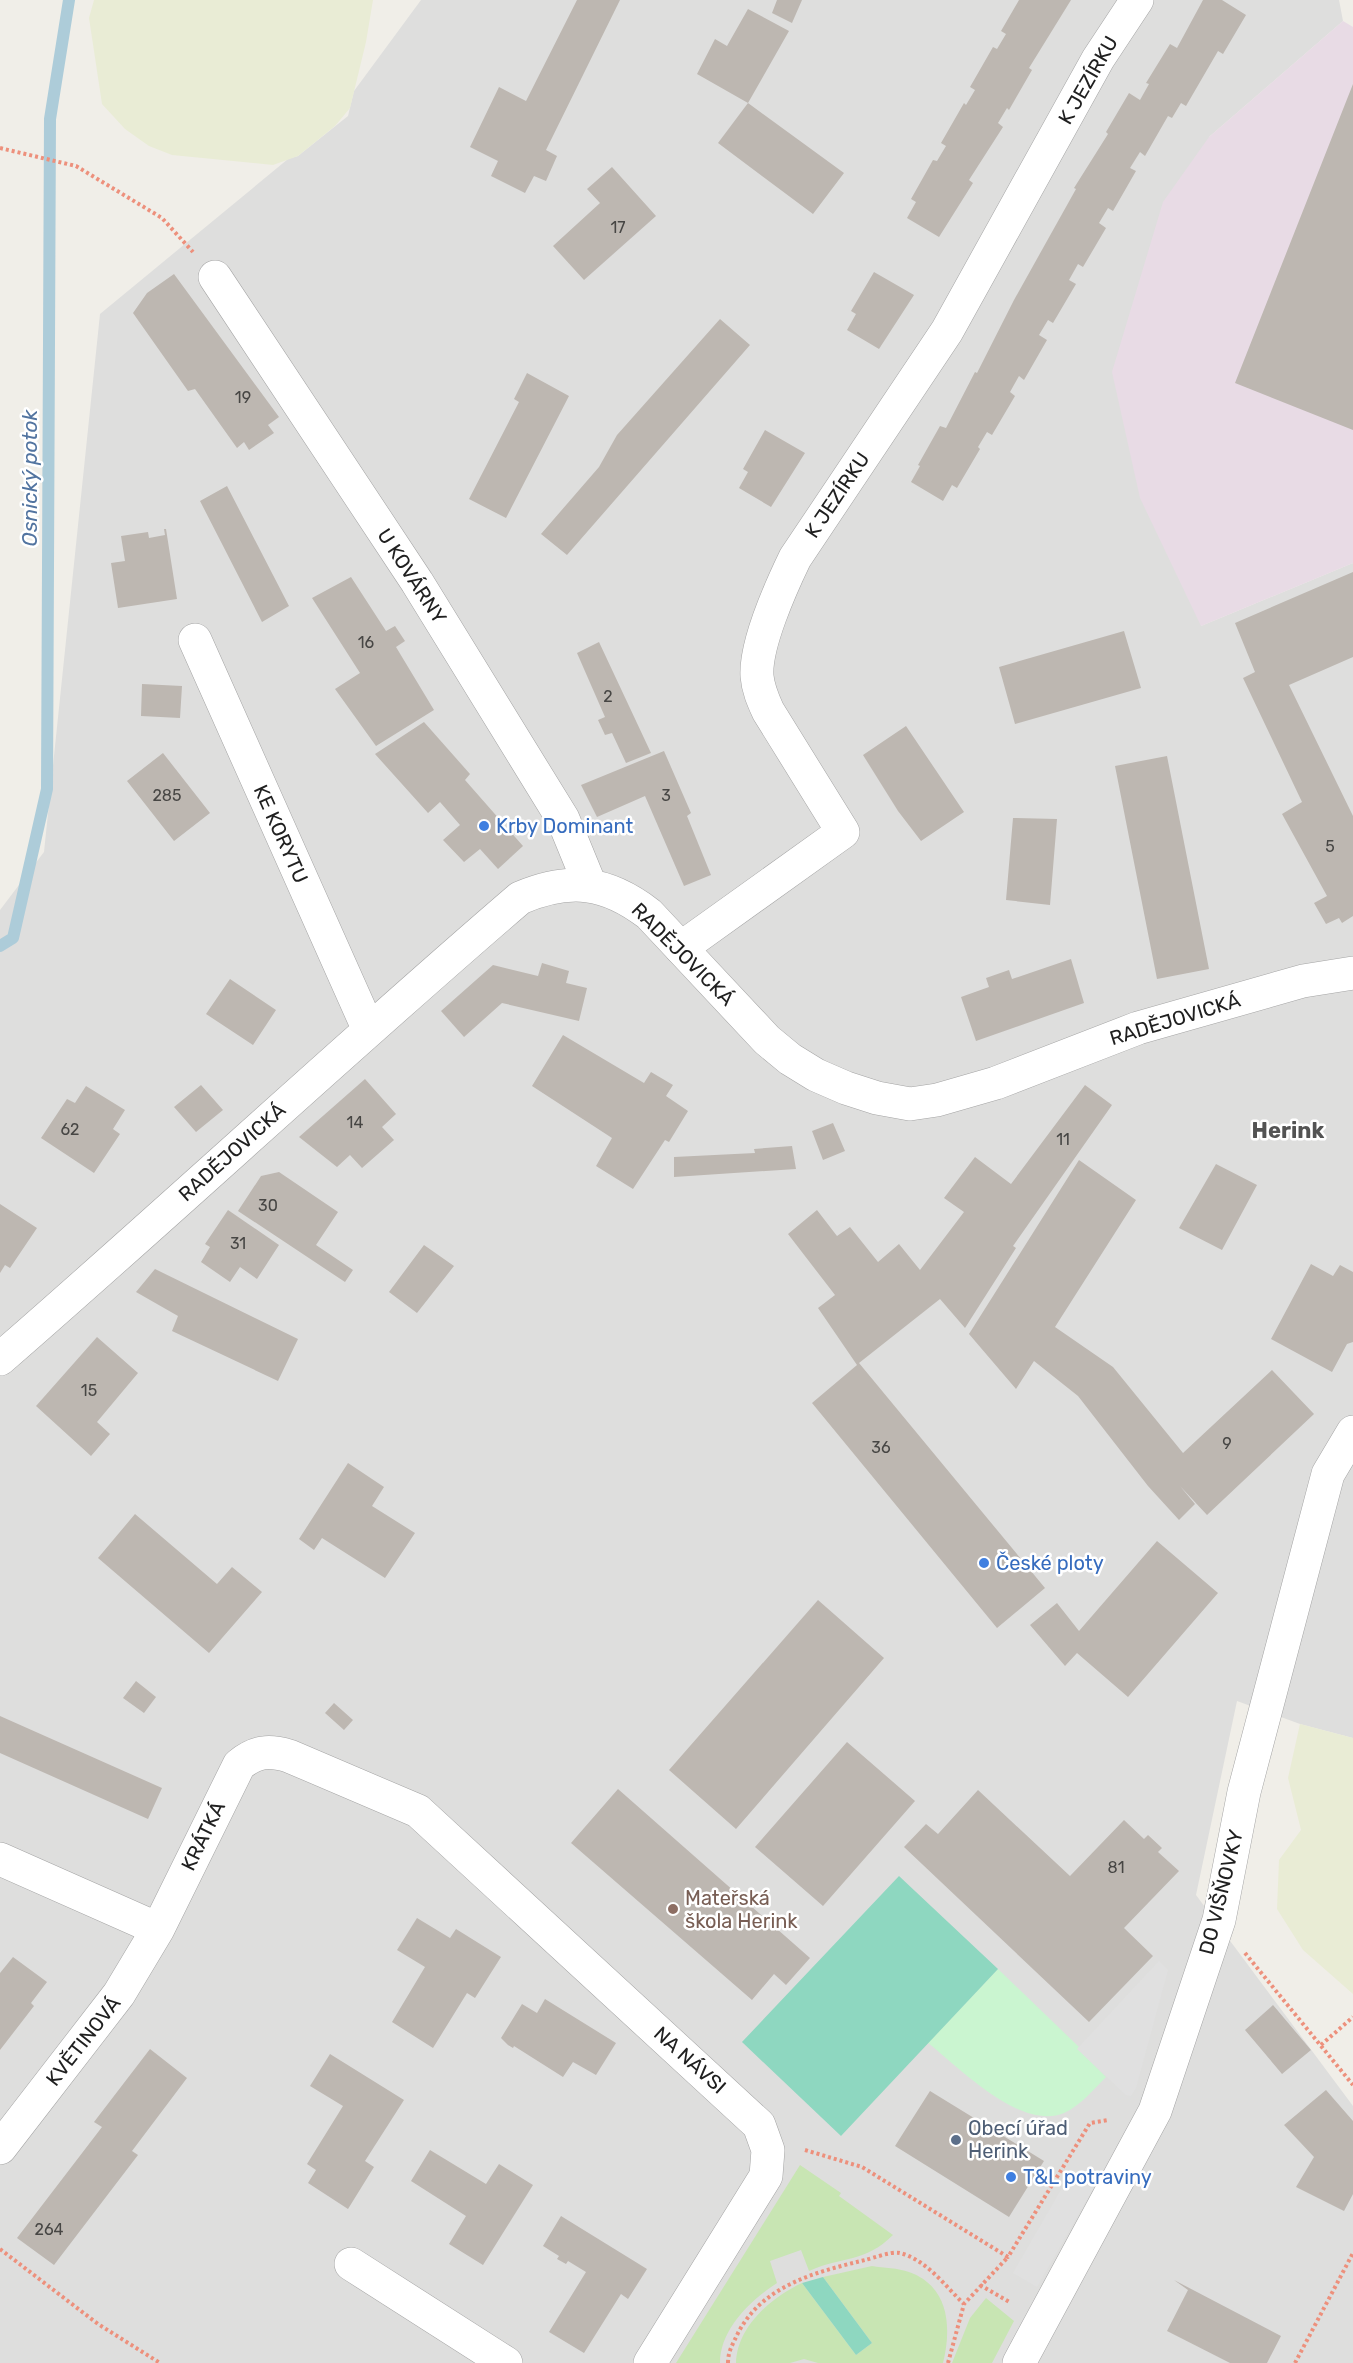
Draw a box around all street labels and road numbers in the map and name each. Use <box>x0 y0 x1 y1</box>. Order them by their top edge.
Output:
street label: K JEZÍRKU <box>1053 32 1123 128</box>
street label: K JEZÍRKU <box>800 448 874 542</box>
street label: U KOVÁRNY <box>372 524 452 628</box>
street label: KE KORYTU <box>249 781 313 887</box>
street label: RADĚJOVICKÁ <box>627 898 739 1010</box>
street label: RADĚJOVICKÁ <box>1107 988 1243 1050</box>
street label: RADĚJOVICKÁ <box>174 1098 290 1206</box>
street label: KRÁTKÁ <box>176 1797 230 1875</box>
street label: DO VIŠŇOVKY <box>1194 1827 1248 1957</box>
street label: KVĚTINOVÁ <box>41 1992 125 2090</box>
street label: NA NÁVSI <box>649 2021 731 2099</box>

